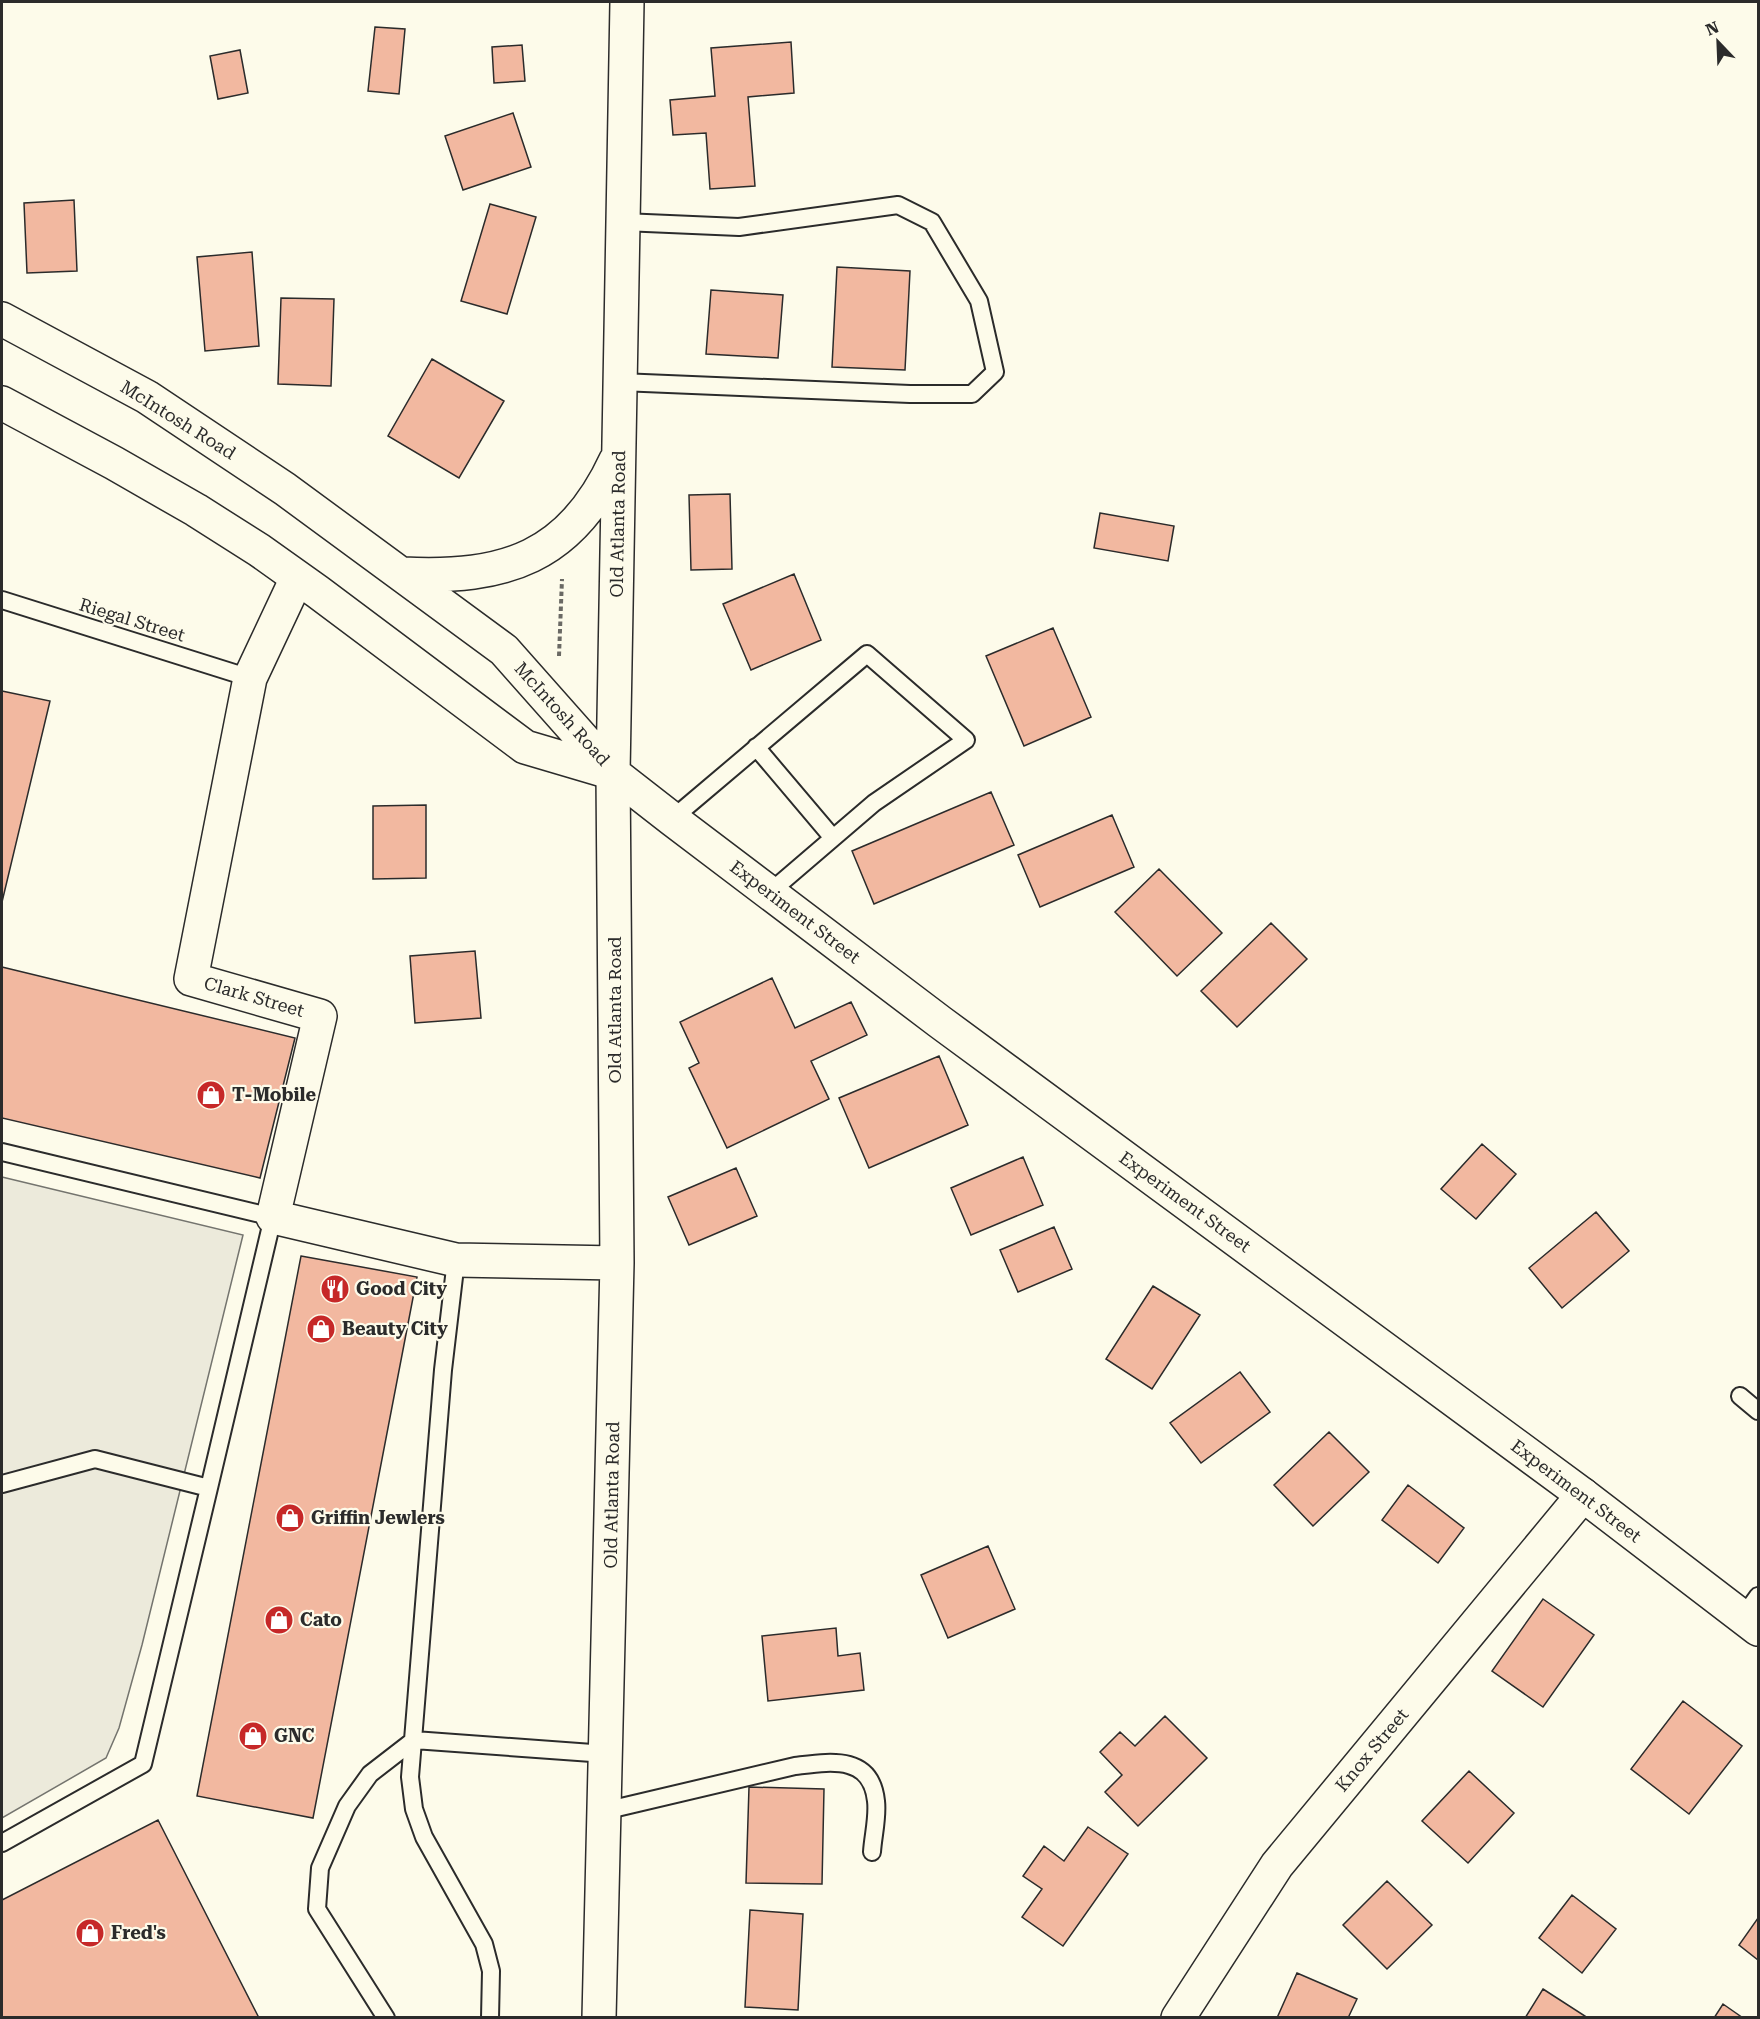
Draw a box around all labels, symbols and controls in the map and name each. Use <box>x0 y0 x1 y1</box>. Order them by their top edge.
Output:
north arrow <box>1688 12 1748 72</box>
text: N <box>1703 17 1722 40</box>
street label: McIntosh Road <box>117 376 240 464</box>
street label: Old Atlanta Road <box>606 450 629 598</box>
street label: Riegal Street <box>77 593 188 646</box>
street label: McIntosh Road <box>510 658 615 770</box>
street label: Experiment Street <box>726 856 865 968</box>
street label: Old Atlanta Road <box>604 936 625 1084</box>
street label: Clark Street <box>202 972 307 1021</box>
shop icon: T-Mobile <box>195 1079 227 1111</box>
place label: T-Mobile <box>232 1084 316 1105</box>
street label: Experiment Street <box>1115 1147 1255 1257</box>
restaurant icon: Good City <box>319 1273 351 1305</box>
place label: Good City <box>356 1278 447 1299</box>
shop icon: Beauty City <box>305 1313 337 1345</box>
place label: Beauty City <box>342 1318 448 1339</box>
street label: Old Atlanta Road <box>600 1421 623 1569</box>
street label: Experiment Street <box>1507 1435 1646 1547</box>
shop icon: Griffin Jewlers <box>274 1502 306 1534</box>
place label: Griffin Jewlers <box>311 1507 445 1528</box>
shop icon: Cato <box>263 1604 295 1636</box>
place label: Cato <box>300 1609 342 1630</box>
street label: Knox Street <box>1331 1704 1413 1796</box>
shop icon: GNC <box>237 1720 269 1752</box>
place label: GNC <box>274 1725 315 1746</box>
shop icon: Fred's <box>74 1917 106 1949</box>
place label: Fred's <box>111 1922 166 1943</box>

